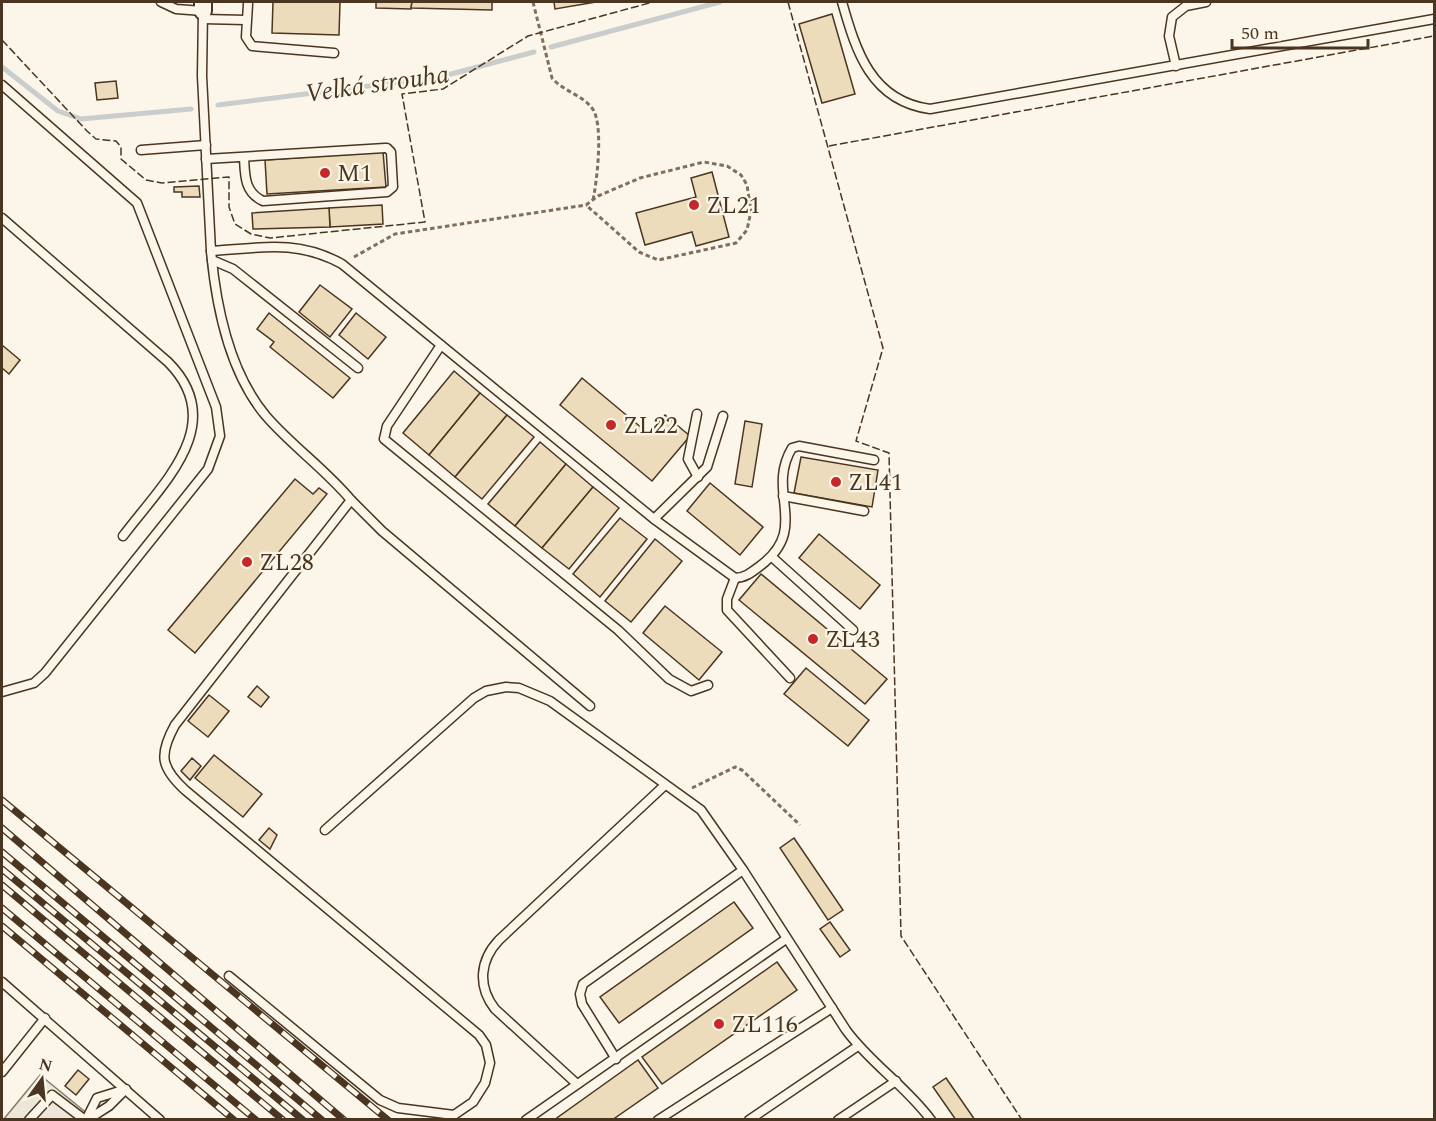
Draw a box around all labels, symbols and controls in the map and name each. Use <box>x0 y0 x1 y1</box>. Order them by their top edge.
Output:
scale bar <box>1232 12 1368 50</box>
text: 50 m <box>1241 20 1279 47</box>
water label: Velká strouha <box>303 54 452 114</box>
place label: M1 <box>337 156 372 192</box>
marker: M1 <box>318 166 332 180</box>
place label: ZL21 <box>706 188 761 224</box>
marker: ZL21 <box>687 198 701 212</box>
place label: ZL22 <box>623 408 678 444</box>
marker: ZL22 <box>604 418 618 432</box>
place label: ZL41 <box>848 465 903 501</box>
marker: ZL41 <box>829 475 843 489</box>
place label: ZL28 <box>259 545 314 581</box>
marker: ZL28 <box>240 555 254 569</box>
place label: ZL43 <box>825 622 880 658</box>
marker: ZL43 <box>806 632 820 646</box>
place label: ZL116 <box>731 1007 798 1043</box>
marker: ZL116 <box>712 1017 726 1031</box>
north arrow <box>12 1049 72 1109</box>
text: N <box>36 1052 55 1079</box>

